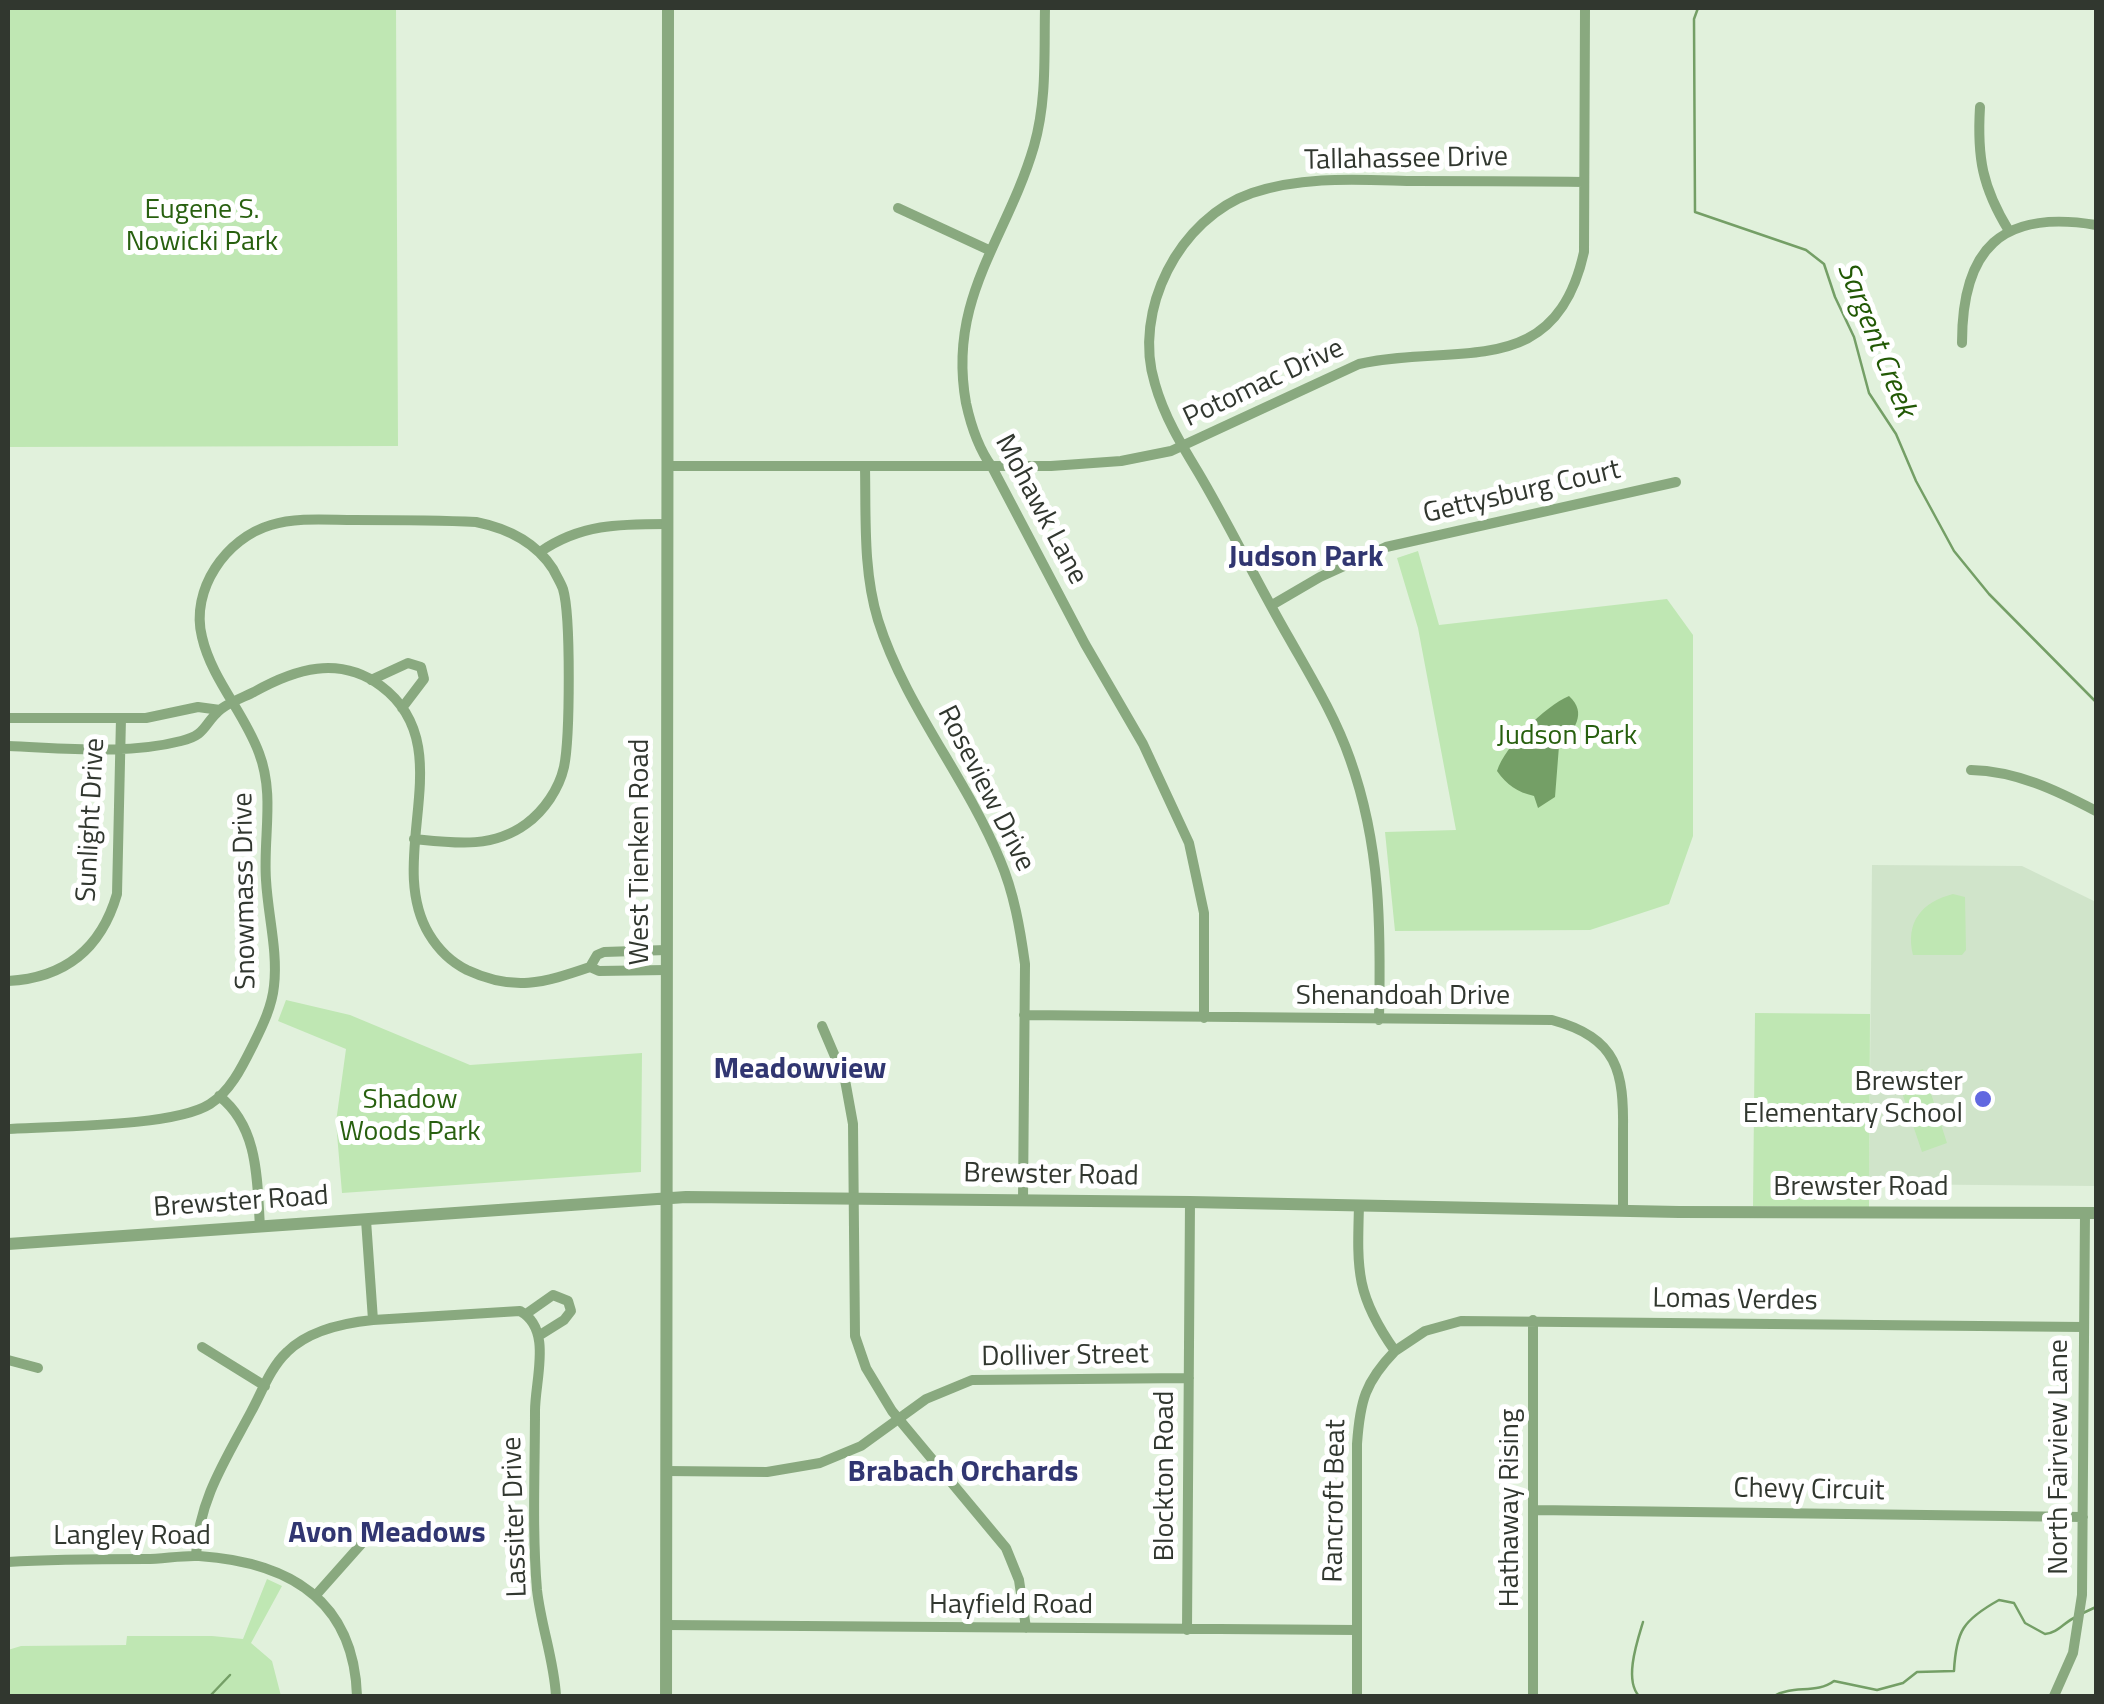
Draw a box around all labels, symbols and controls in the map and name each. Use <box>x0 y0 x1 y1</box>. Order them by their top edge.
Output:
street label: Tallahassee Drive <box>1304 141 1508 179</box>
park label: Eugene S. Nowicki Park <box>126 194 278 260</box>
water label: Sargent Creek <box>1828 257 1922 423</box>
street label: Potomac Drive <box>1179 332 1349 436</box>
street label: Mohawk Lane <box>986 429 1094 591</box>
street label: Gettysburg Court <box>1420 454 1624 532</box>
district label: Judson Park <box>1229 541 1383 577</box>
street label: Roseview Drive <box>929 701 1041 877</box>
park label: Judson Park <box>1497 720 1637 754</box>
street label: Sunlight Drive <box>71 737 113 903</box>
street label: West Tienken Road <box>624 739 658 965</box>
street label: Snowmass Drive <box>227 792 265 990</box>
street label: Shenandoah Drive <box>1296 980 1510 1014</box>
district label: Meadowview <box>714 1053 886 1089</box>
place label: Brewster Elementary School <box>1743 1066 1963 1132</box>
park label: Shadow Woods Park <box>339 1084 481 1150</box>
marker: Brewster Elementary School <box>1972 1088 1994 1110</box>
street label: Brewster Road <box>963 1158 1139 1194</box>
street label: Brewster Road <box>1773 1171 1949 1205</box>
street label: Brewster Road <box>152 1180 330 1226</box>
street label: Lomas Verdes <box>1652 1283 1818 1319</box>
street label: Dolliver Street <box>981 1339 1149 1375</box>
street label: North Fairview Lane <box>2043 1339 2077 1575</box>
street label: Blockton Road <box>1149 1391 1183 1561</box>
street label: Hathaway Rising <box>1494 1409 1528 1607</box>
street label: Rancroft Beat <box>1318 1419 1354 1583</box>
street label: Lassiter Drive <box>496 1436 536 1598</box>
district label: Brabach Orchards <box>848 1456 1078 1492</box>
street label: Chevy Circuit <box>1733 1473 1885 1509</box>
district label: Avon Meadows <box>288 1517 486 1553</box>
street label: Langley Road <box>53 1520 211 1554</box>
street label: Hayfield Road <box>929 1589 1093 1623</box>

